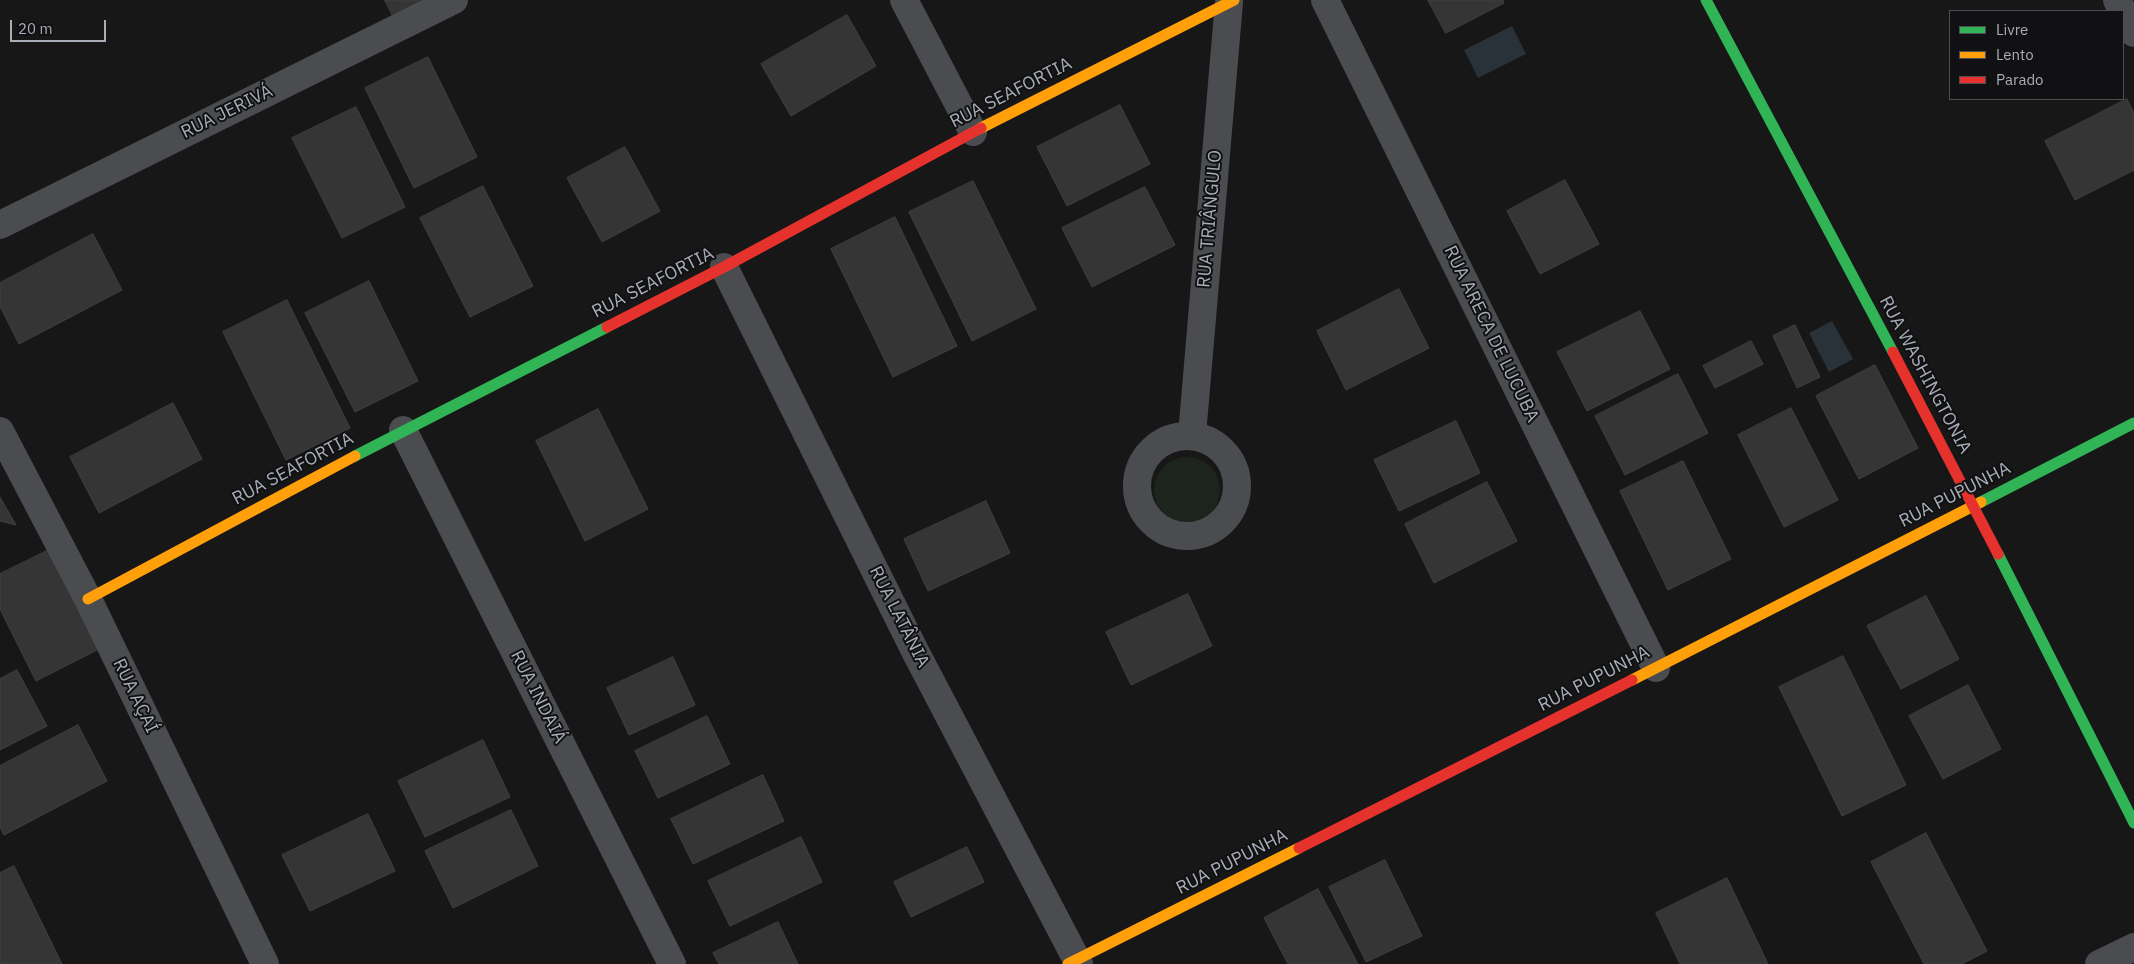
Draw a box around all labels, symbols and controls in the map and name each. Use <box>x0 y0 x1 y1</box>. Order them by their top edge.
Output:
scale bar <box>12 10 109 42</box>
legend <box>1949 10 2124 100</box>
text: 20 m <box>18 19 53 38</box>
text: Livre <box>1996 20 2028 39</box>
text: Lento <box>1996 45 2034 64</box>
street label: RUA SEAFORTIA <box>946 53 1076 133</box>
text: Parado <box>1996 70 2044 89</box>
street label: RUA JERIVÁ <box>178 81 276 143</box>
street label: RUA TRIÂNGULO <box>1193 149 1227 289</box>
street label: RUA ARECA DE LUCUBA <box>1439 242 1543 426</box>
street label: RUA SEAFORTIA <box>588 243 718 323</box>
street label: RUA WASHINGTONIA <box>1874 292 1976 458</box>
street label: RUA SEAFORTIA <box>229 428 357 510</box>
street label: RUA PUPUNHA <box>1896 458 2014 532</box>
street label: RUA LATÂNIA <box>864 563 934 671</box>
street label: RUA PUPUNHA <box>1535 642 1653 716</box>
street label: RUA INDAIÁ <box>505 647 571 747</box>
street label: RUA AÇAÍ <box>108 655 162 737</box>
street label: RUA PUPUNHA <box>1173 825 1291 899</box>

